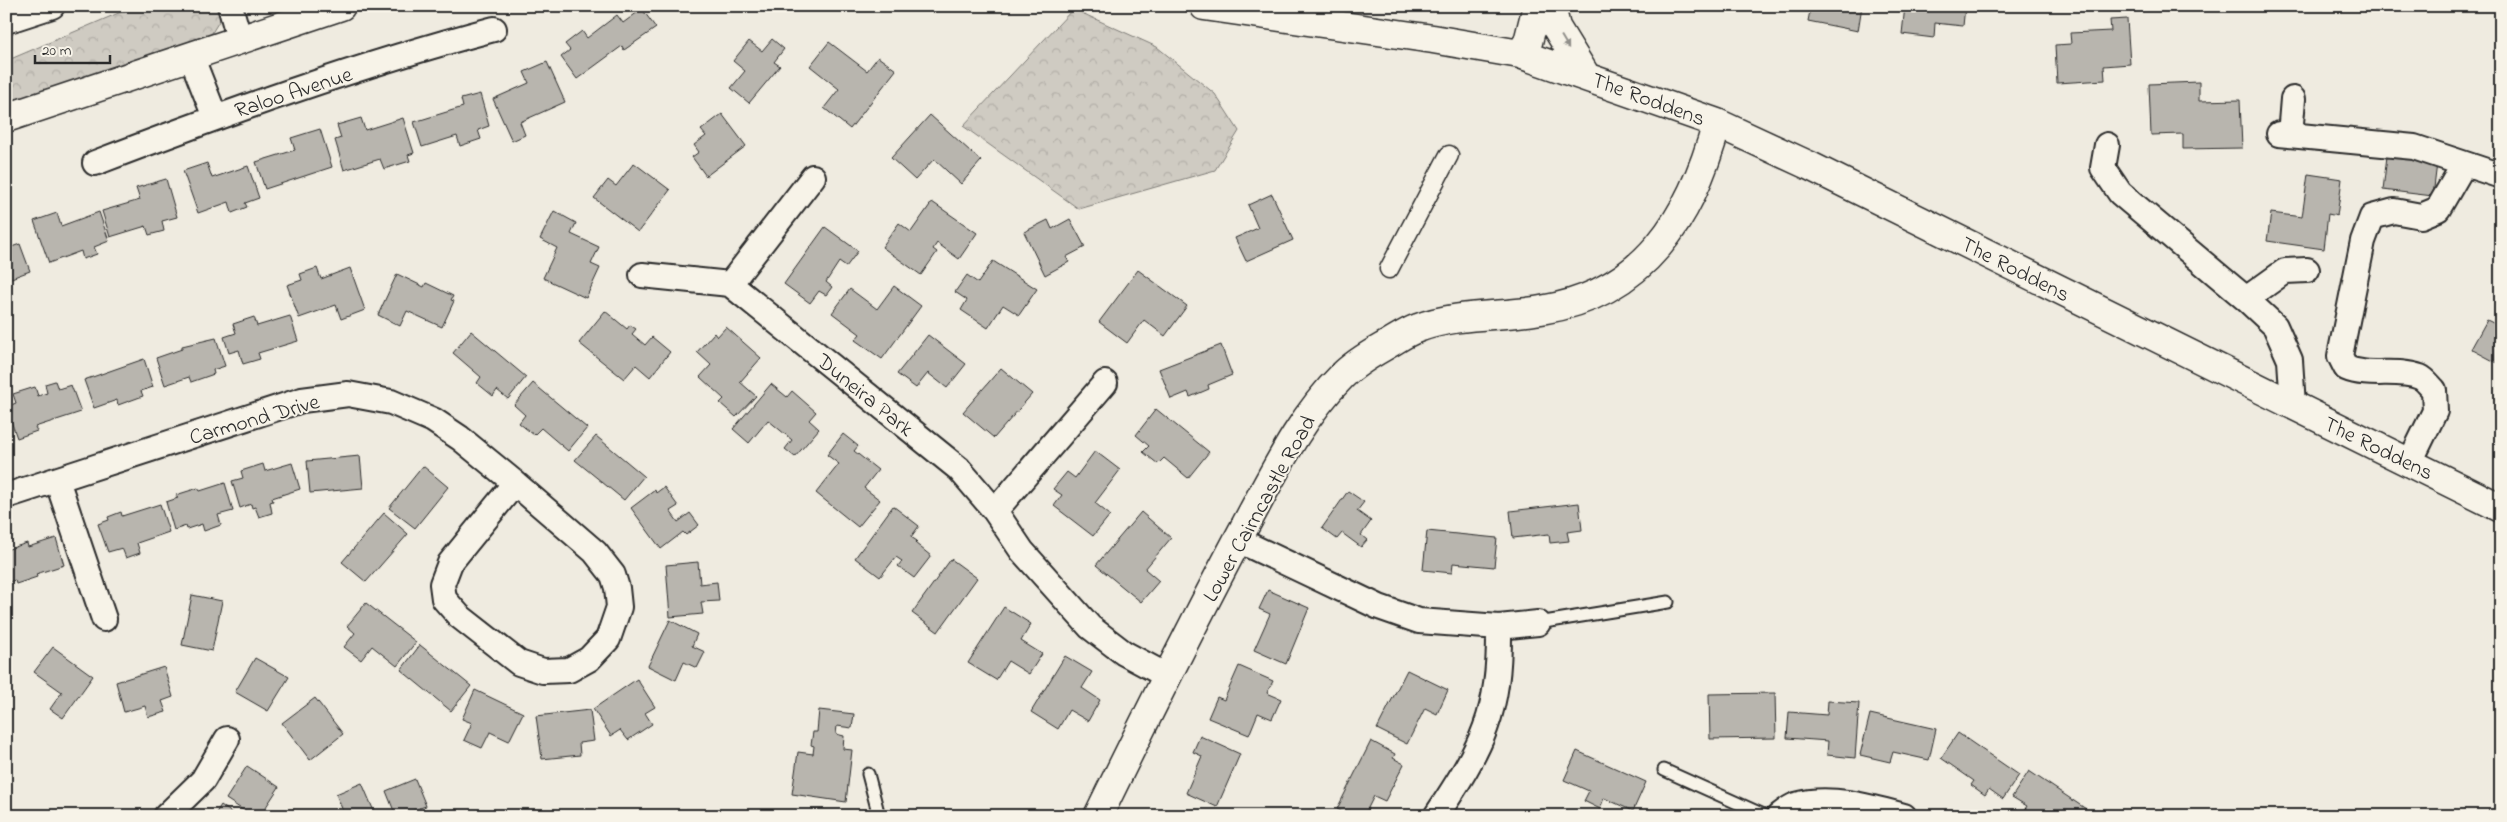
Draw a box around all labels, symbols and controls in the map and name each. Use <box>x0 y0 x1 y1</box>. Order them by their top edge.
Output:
scale bar <box>35 32 110 64</box>
one-way arrow <box>1561 36 1570 49</box>
text: 20 m <box>42 40 72 62</box>
street label: Raloo Avenue <box>231 60 357 128</box>
street label: The Roddens <box>1587 65 1709 136</box>
street label: The Roddens <box>1955 229 2075 312</box>
street label: Duneira Park <box>808 346 920 446</box>
street label: Carmond Drive <box>186 387 324 455</box>
street label: The Roddens <box>2317 409 2438 490</box>
street label: Lower Cairncastle Road <box>1196 410 1325 609</box>

